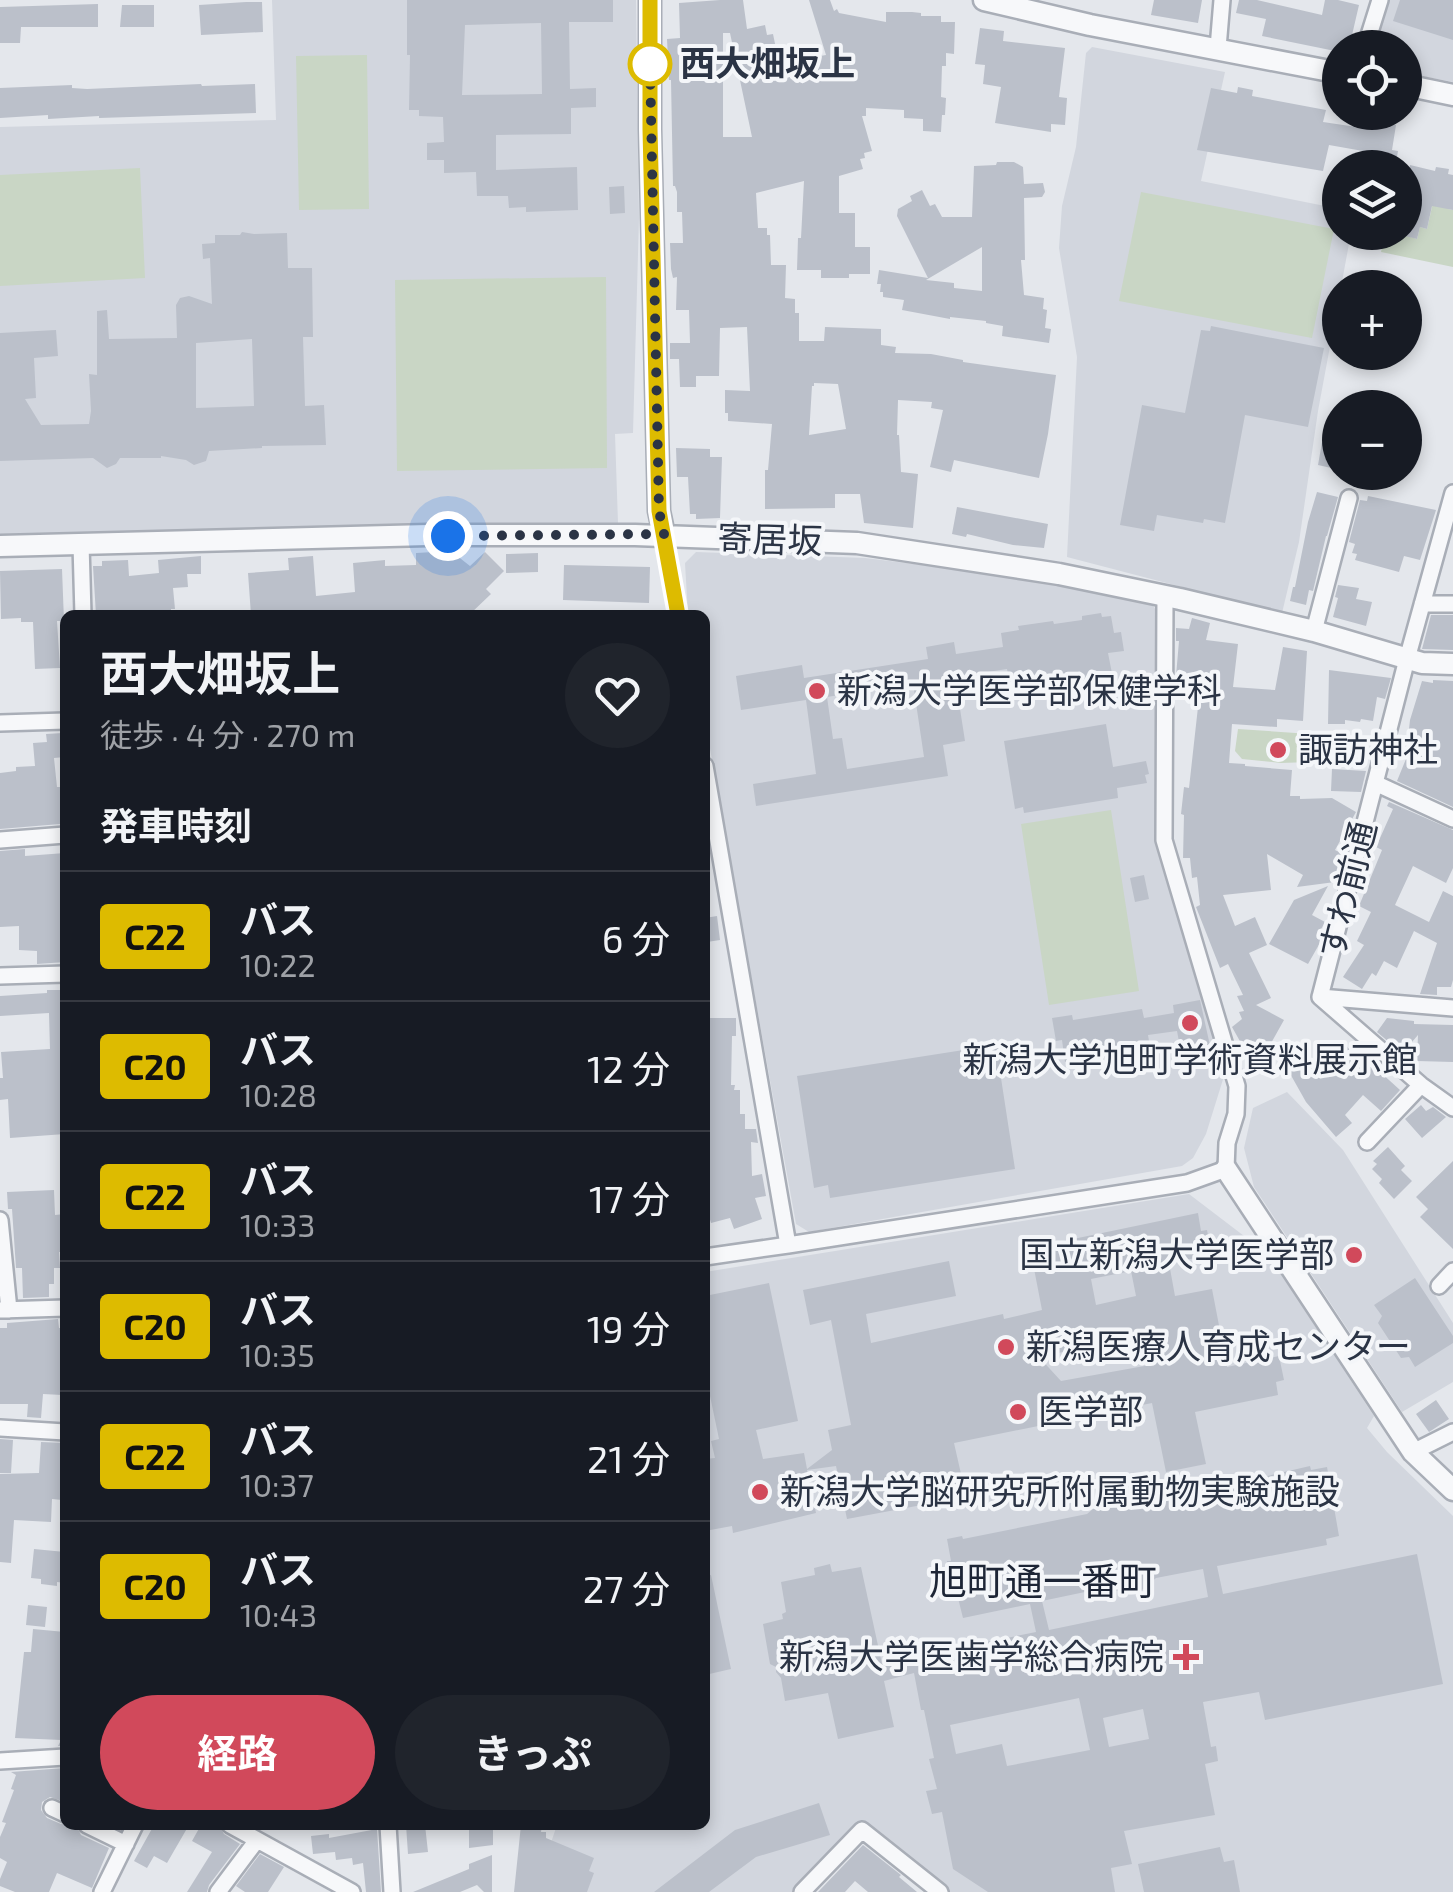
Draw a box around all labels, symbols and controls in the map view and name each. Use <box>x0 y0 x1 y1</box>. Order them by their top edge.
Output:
map controls <box>1322 30 1422 490</box>
button: locate <box>1322 30 1422 130</box>
place label: 西大畑坂上 <box>680 41 855 83</box>
marker: 西大畑坂上 <box>629 43 671 85</box>
button: layers <box>1322 150 1422 250</box>
button: + <box>1322 270 1422 370</box>
button: − <box>1322 390 1422 490</box>
your location <box>423 511 473 561</box>
street label: 寄居坂 <box>717 515 823 561</box>
text: 西大畑坂上 <box>100 643 340 701</box>
button: heart <box>565 643 670 748</box>
place label: 新潟大学医学部保健学科 <box>837 668 1222 710</box>
marker: 新潟大学医学部保健学科 <box>806 680 828 702</box>
text: 徒歩 · 4 分 · 270 m <box>100 715 355 753</box>
place label: 諏訪神社 <box>1298 727 1438 769</box>
marker: 諏訪神社 <box>1267 739 1289 761</box>
text: 発車時刻 <box>100 802 252 848</box>
street label: すわ前通 <box>1309 817 1383 963</box>
text: バス <box>240 896 316 942</box>
text: C22 <box>124 915 186 957</box>
text: 6 分 <box>602 915 670 961</box>
text: 10:22 <box>240 945 316 983</box>
marker: 新潟大学旭町学術資料展示館 <box>1179 1012 1201 1034</box>
text: バス <box>240 1026 316 1072</box>
place label: 新潟大学旭町学術資料展示館 <box>962 1037 1418 1079</box>
text: C20 <box>123 1045 187 1087</box>
text: 12 分 <box>587 1045 670 1091</box>
text: 10:28 <box>240 1075 317 1113</box>
text: バス <box>240 1156 316 1202</box>
text: C22 <box>124 1175 186 1217</box>
text: 17 分 <box>589 1175 670 1221</box>
text: 10:33 <box>240 1205 315 1243</box>
place label: 国立新潟大学医学部 <box>1019 1232 1334 1274</box>
marker: 国立新潟大学医学部 <box>1343 1244 1365 1266</box>
text: バス <box>240 1286 316 1332</box>
text: C20 <box>123 1305 187 1347</box>
text: 19 分 <box>587 1305 670 1351</box>
place label: 新潟医療人育成センター <box>1026 1324 1411 1366</box>
text: 10:35 <box>240 1335 315 1373</box>
marker: 新潟医療人育成センター <box>995 1336 1017 1358</box>
place label: 医学部 <box>1038 1389 1143 1431</box>
marker: 医学部 <box>1007 1401 1029 1423</box>
text: バス <box>240 1416 316 1462</box>
text: C22 <box>124 1435 186 1477</box>
text: 21 分 <box>587 1435 670 1481</box>
text: 10:37 <box>240 1465 314 1503</box>
place label: 新潟大学脳研究所附属動物実験施設 <box>780 1469 1340 1511</box>
marker: 新潟大学脳研究所附属動物実験施設 <box>749 1481 771 1503</box>
text: バス <box>240 1546 316 1592</box>
district label: 旭町通一番町 <box>929 1557 1157 1603</box>
text: C20 <box>123 1565 187 1607</box>
text: 27 分 <box>583 1565 670 1611</box>
text: 10:43 <box>240 1595 317 1633</box>
place label: 新潟大学医歯学総合病院 <box>779 1634 1164 1676</box>
marker: 新潟大学医歯学総合病院 <box>1173 1644 1199 1670</box>
button: 経路 <box>100 1695 375 1810</box>
button: きっぷ <box>395 1695 670 1810</box>

